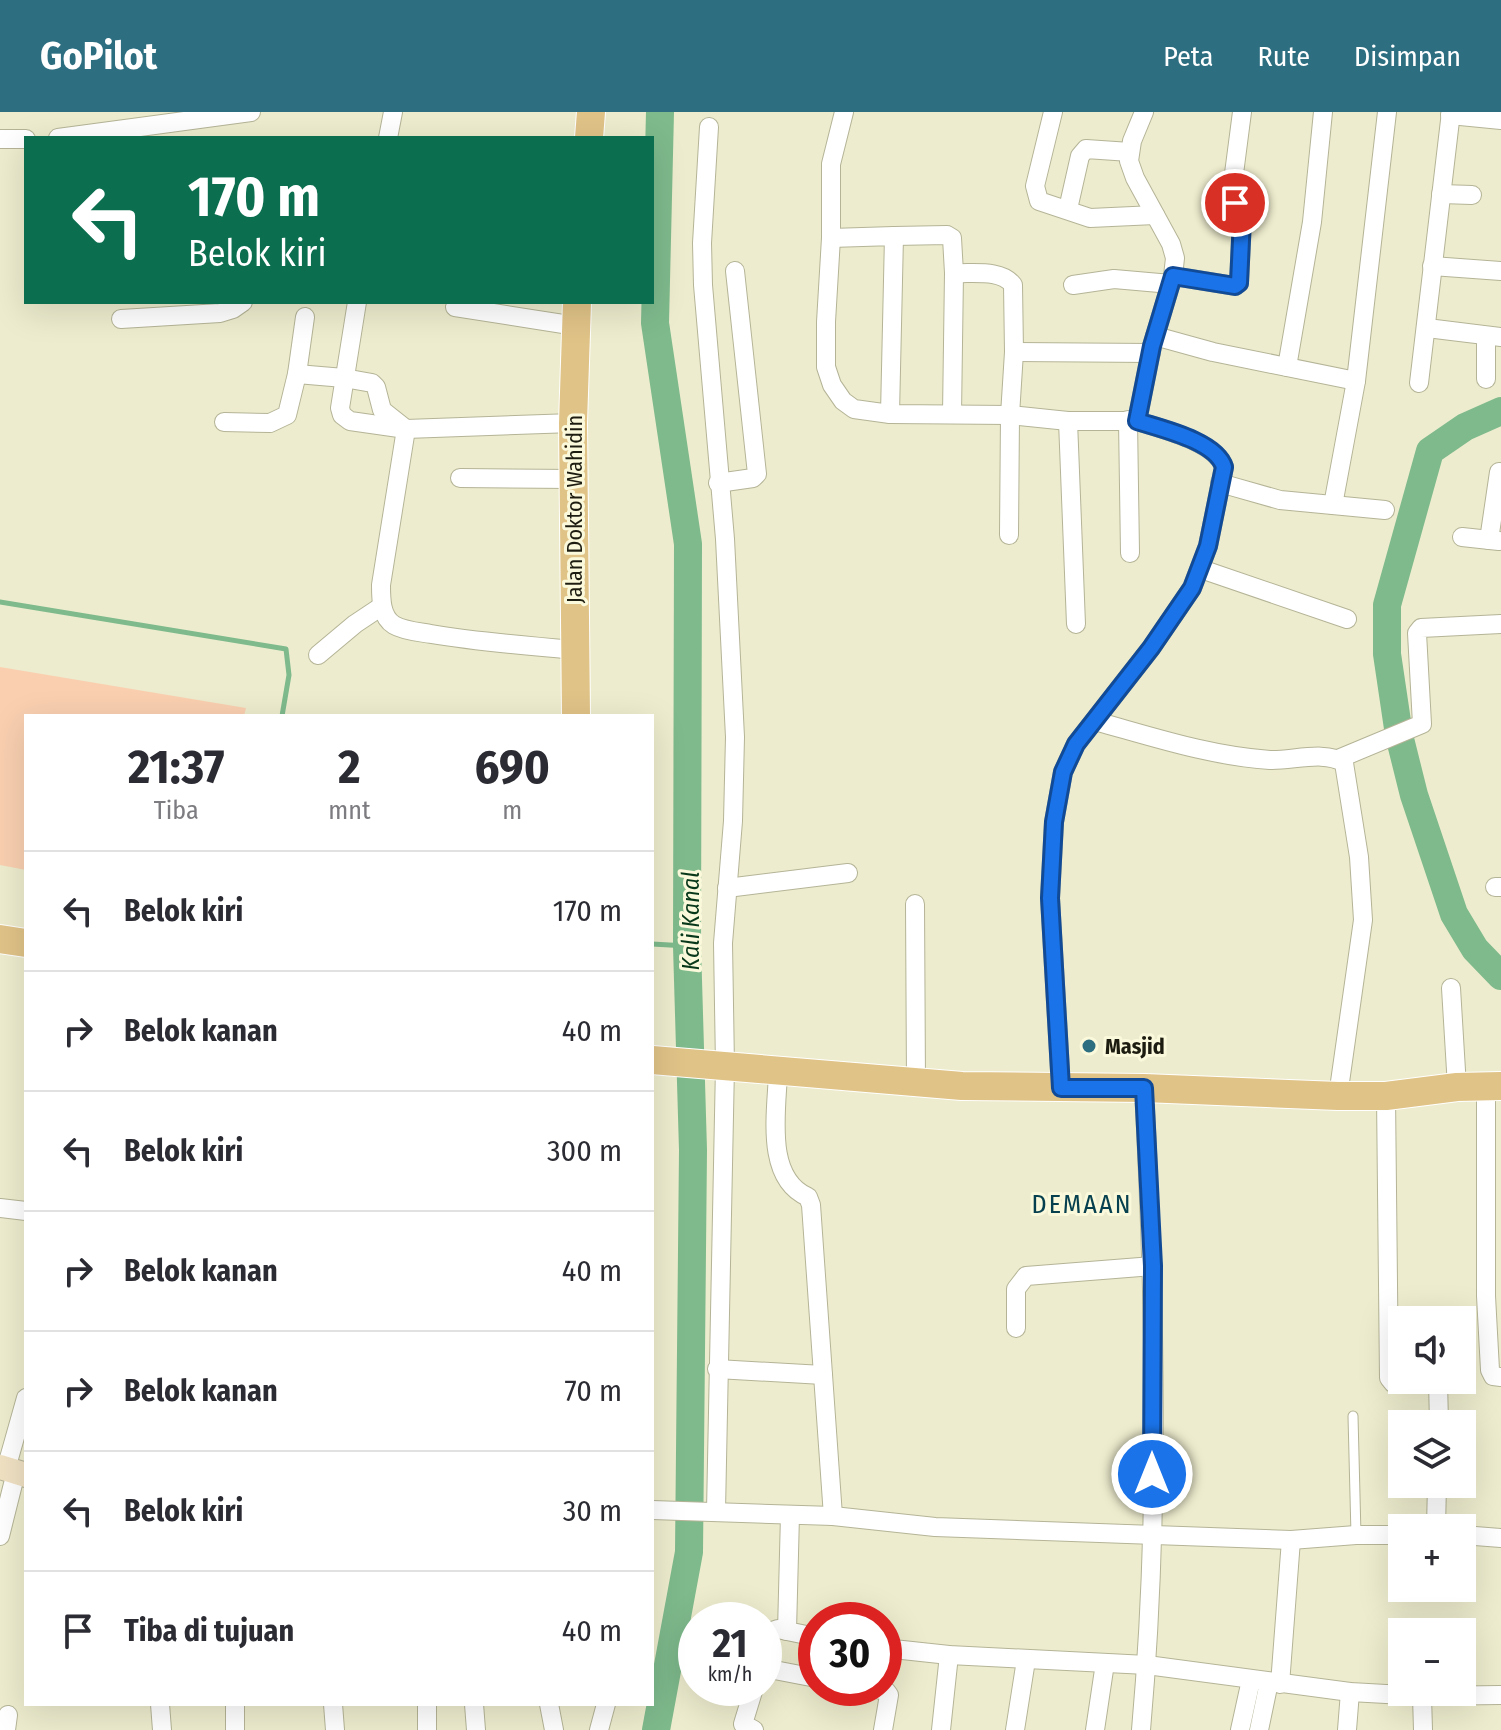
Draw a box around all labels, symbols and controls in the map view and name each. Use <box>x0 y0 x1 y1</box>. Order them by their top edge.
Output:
text: GoPilot <box>40 33 157 79</box>
text: Peta <box>1163 40 1214 73</box>
text: Rute <box>1258 40 1310 73</box>
text: Disimpan <box>1354 40 1461 73</box>
text: 170 m <box>188 164 320 231</box>
icon: left <box>56 168 160 272</box>
pin <box>1201 169 1269 237</box>
icon: arrive <box>1213 181 1257 225</box>
text: Belok kiri <box>188 232 326 276</box>
street label: Jalan Doktor Wahidin <box>561 415 588 603</box>
text: 21:37 <box>128 738 224 796</box>
text: 2 <box>338 738 361 796</box>
text: 690 <box>475 738 550 796</box>
text: Tiba <box>154 795 199 826</box>
text: mnt <box>328 795 371 826</box>
text: m <box>502 795 522 826</box>
water label: Kali Kanal <box>677 872 705 970</box>
icon: left <box>56 889 100 933</box>
text: Belok kiri <box>124 893 243 929</box>
text: 170 m <box>553 893 622 929</box>
icon: right <box>56 1009 100 1053</box>
text: Belok kanan <box>124 1013 278 1049</box>
text: 40 m <box>562 1013 622 1049</box>
place label: Masjid <box>1105 1033 1165 1060</box>
marker: Masjid <box>1080 1037 1098 1055</box>
icon: left <box>56 1129 100 1173</box>
text: Belok kiri <box>124 1133 243 1169</box>
text: 300 m <box>547 1133 622 1169</box>
district label: DEMAAN <box>1032 1189 1132 1220</box>
icon: right <box>56 1249 100 1293</box>
text: Belok kanan <box>124 1253 278 1289</box>
text: 40 m <box>562 1253 622 1289</box>
map controls <box>1388 1306 1476 1706</box>
button: sound <box>1388 1306 1476 1394</box>
icon: right <box>56 1369 100 1413</box>
text: Belok kanan <box>124 1373 278 1409</box>
text: 70 m <box>564 1373 622 1409</box>
button: layers <box>1388 1410 1476 1498</box>
position arrow <box>1110 1432 1194 1516</box>
icon: left <box>56 1489 100 1533</box>
text: Belok kiri <box>124 1493 243 1529</box>
text: 30 m <box>563 1493 622 1529</box>
button: + <box>1388 1514 1476 1602</box>
speed limit sign: 30 <box>798 1602 902 1706</box>
icon: arrive <box>56 1609 100 1653</box>
text: Tiba di tujuan <box>124 1613 294 1649</box>
text: 40 m <box>562 1613 622 1649</box>
button: − <box>1388 1618 1476 1706</box>
text: 21 <box>713 1620 747 1668</box>
text: km/h <box>708 1662 752 1686</box>

